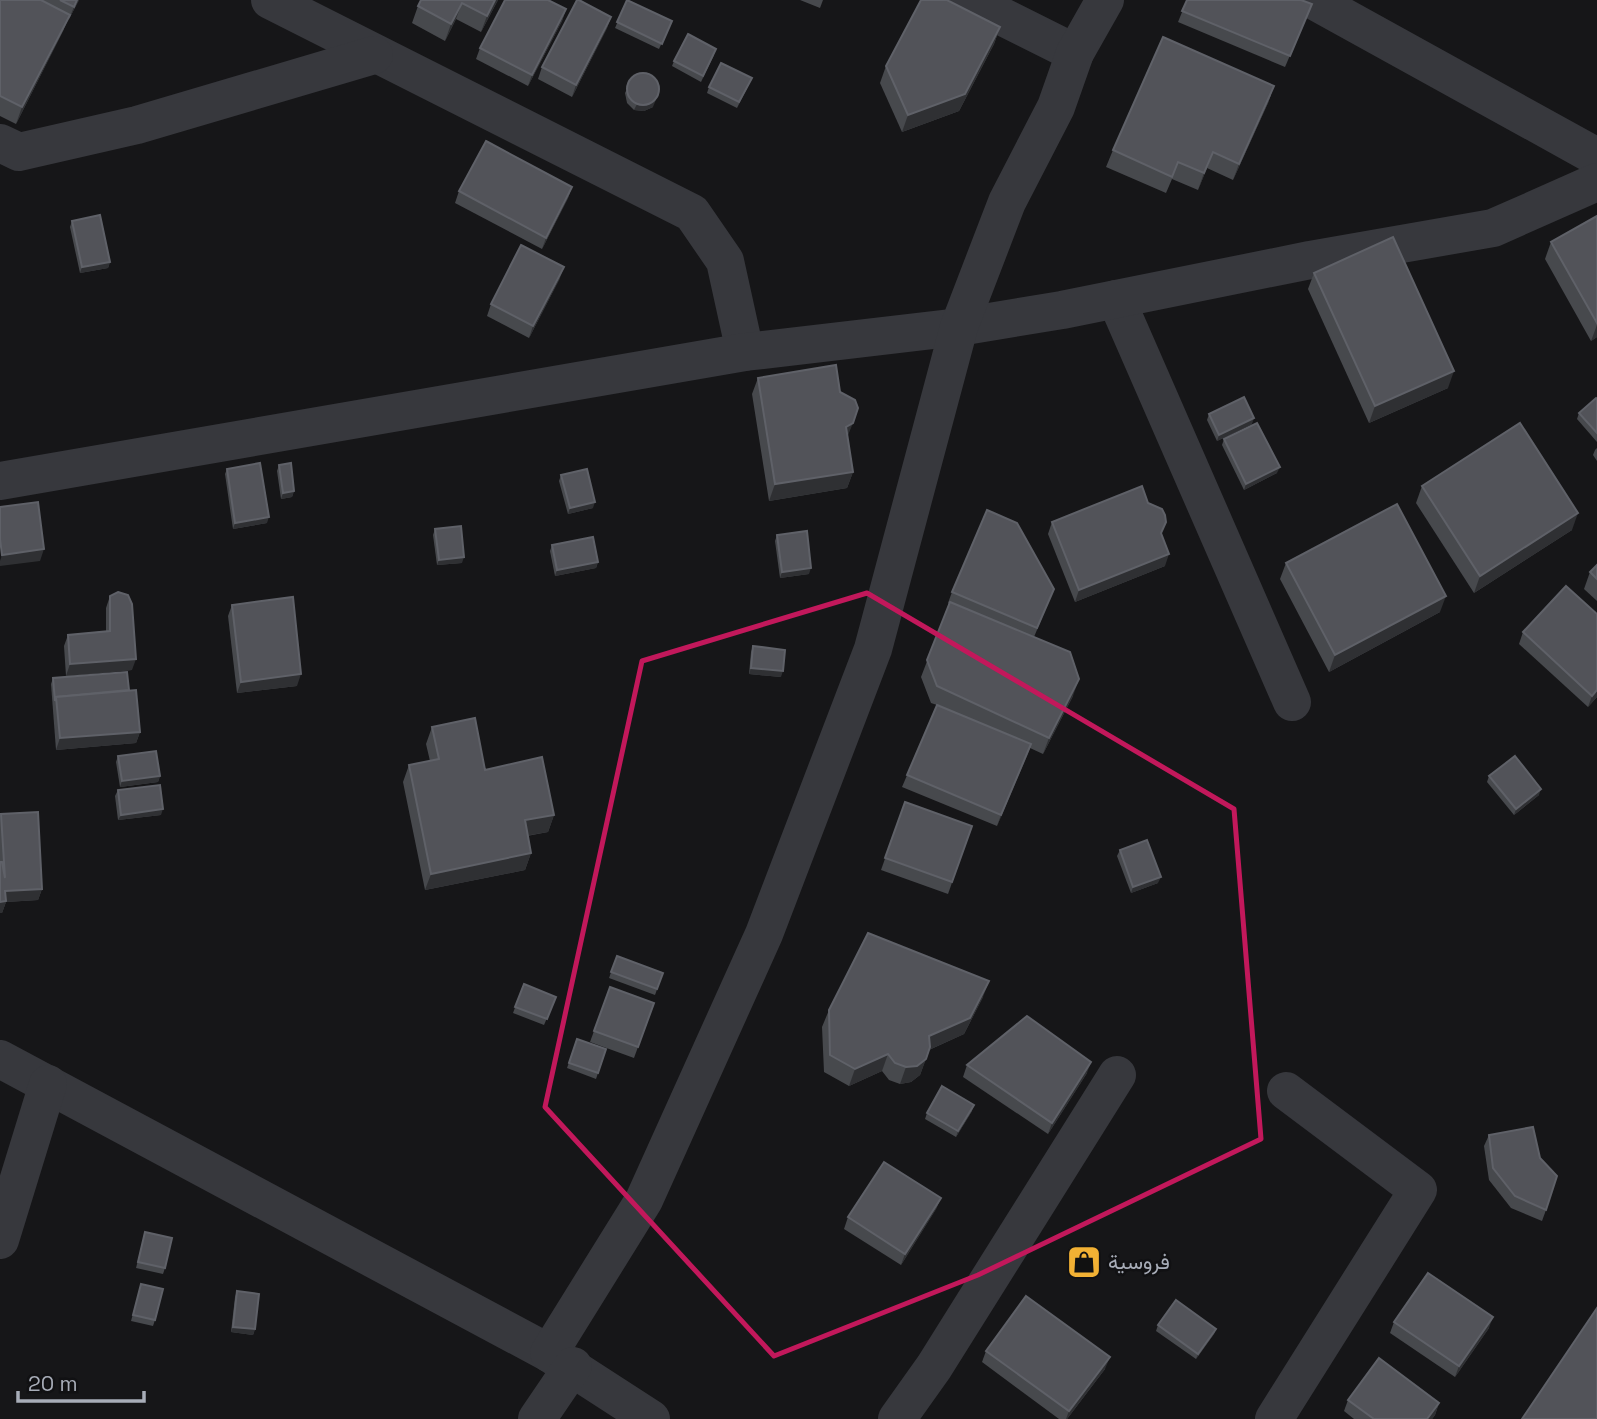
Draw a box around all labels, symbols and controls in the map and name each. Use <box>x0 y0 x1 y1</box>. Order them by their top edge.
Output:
shop icon: فروسية <box>1065 1243 1103 1281</box>
place label: فروسية <box>1108 1248 1170 1275</box>
scale bar <box>18 1360 144 1404</box>
text: 20 m <box>28 1370 78 1397</box>

